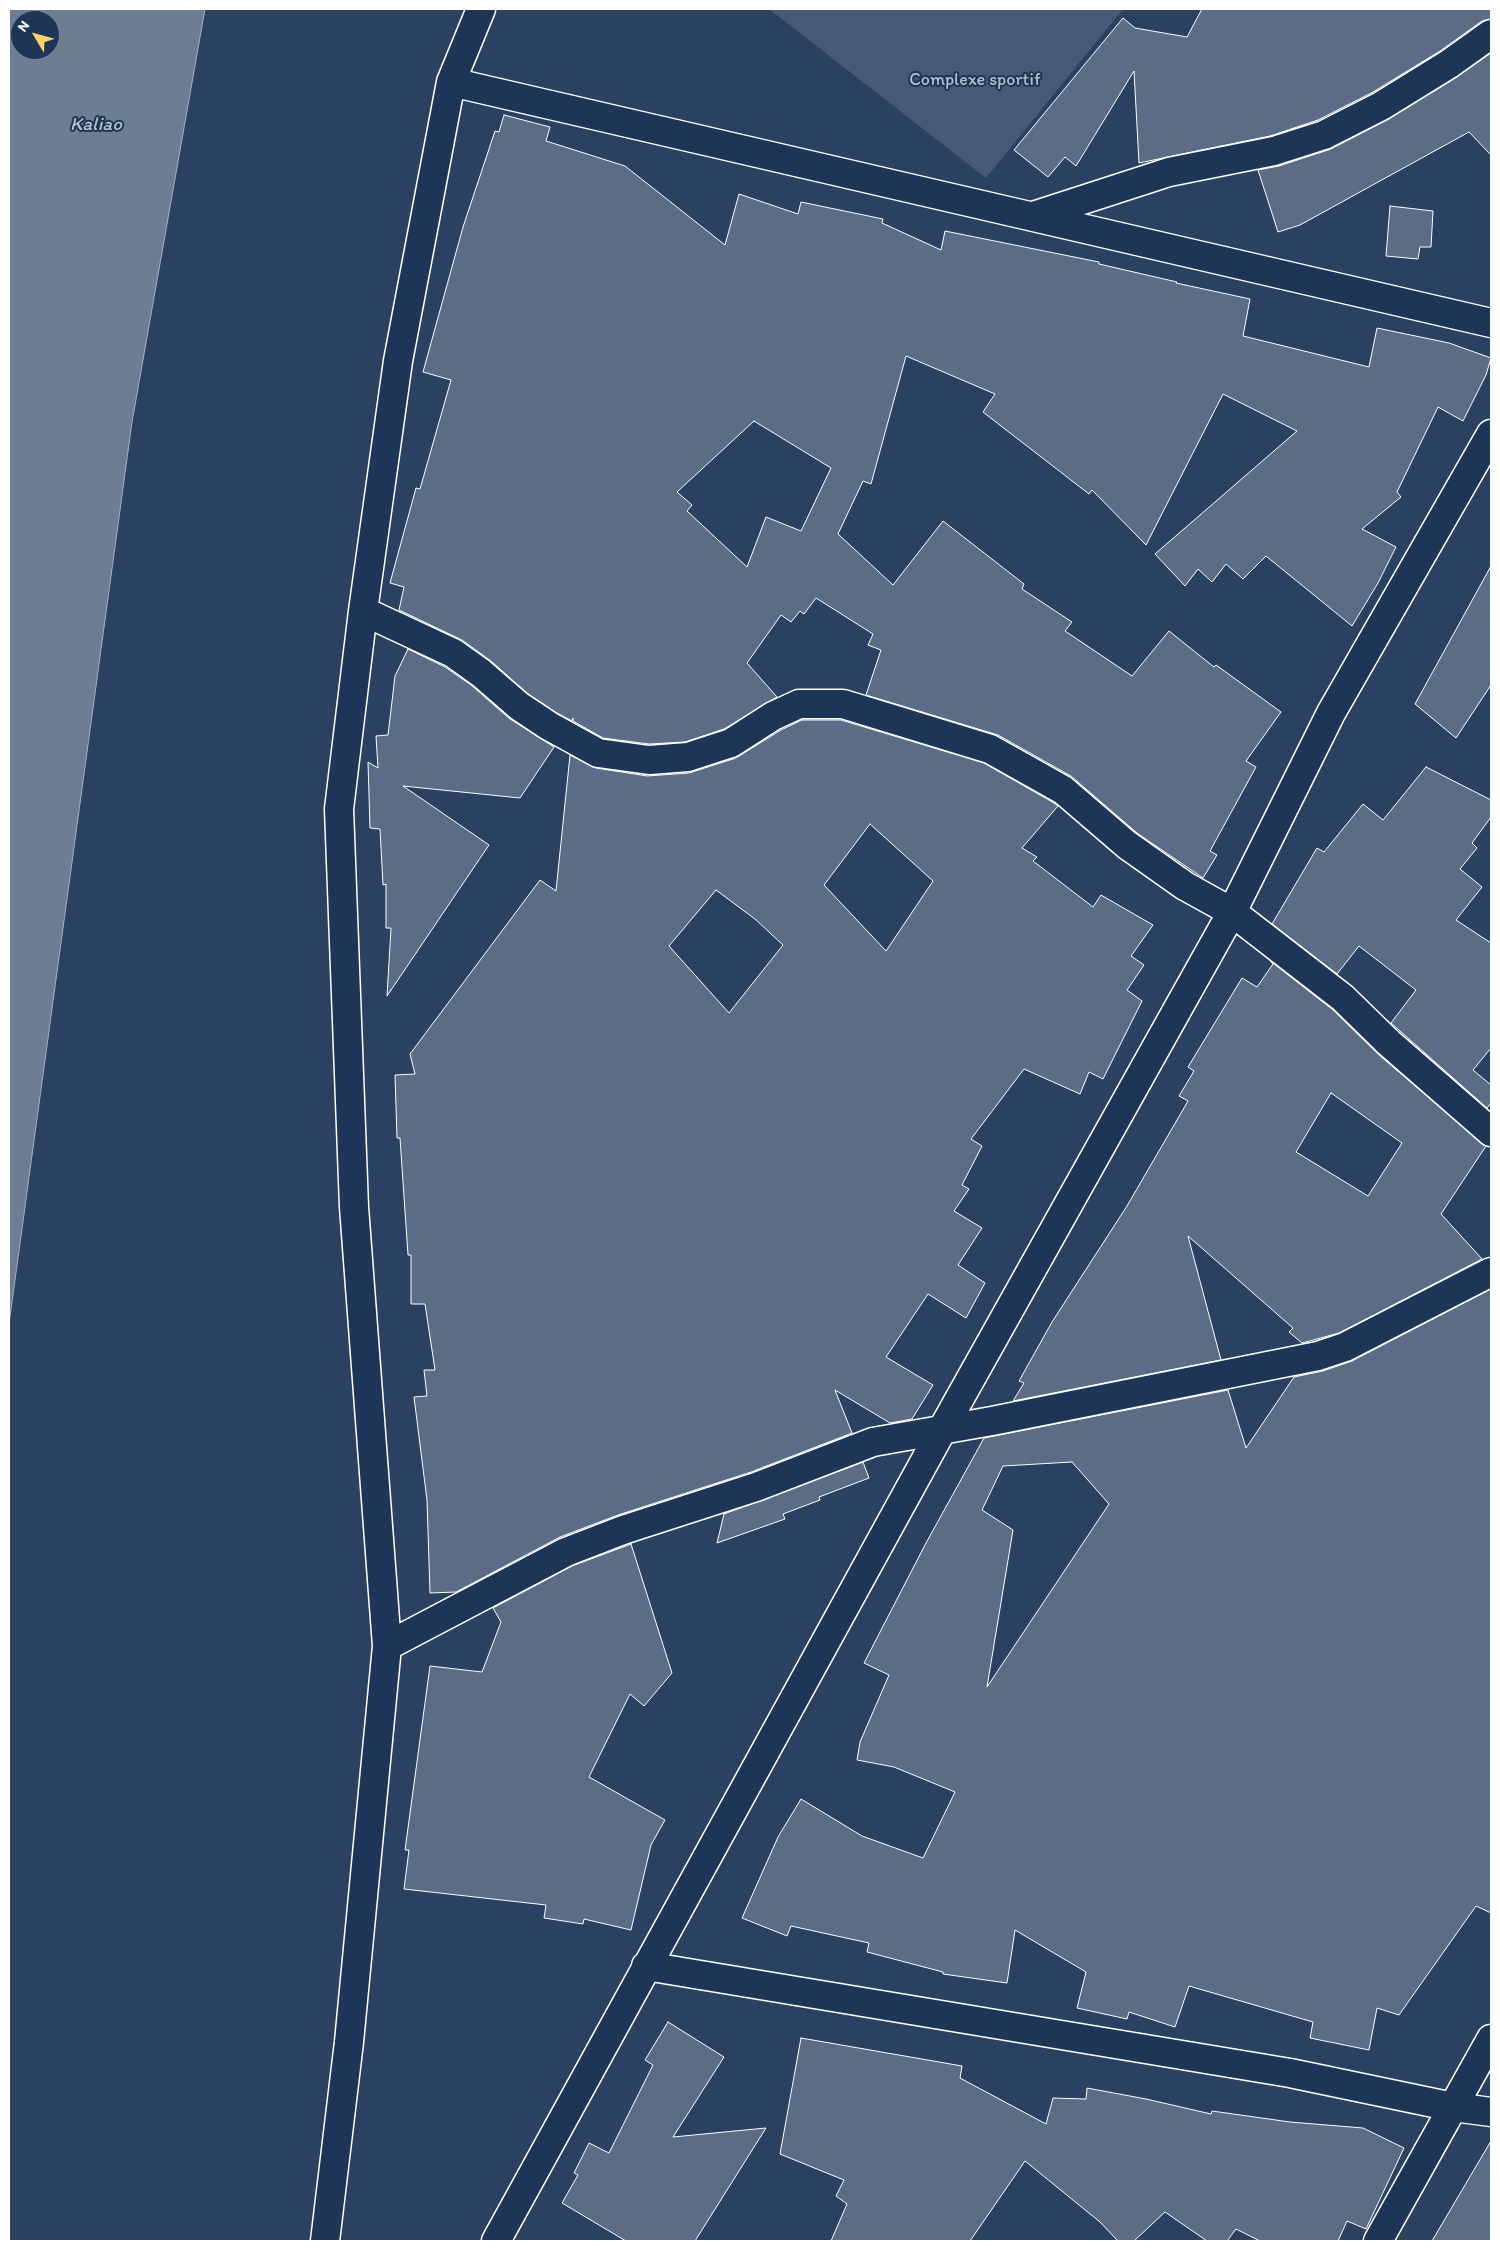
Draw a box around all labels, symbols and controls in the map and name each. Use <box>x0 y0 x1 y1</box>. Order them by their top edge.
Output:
north arrow <box>10 10 60 60</box>
text: N <box>14 17 33 35</box>
park label: Complexe sportif <box>909 69 1041 91</box>
water label: Kaliao <box>70 114 122 136</box>

